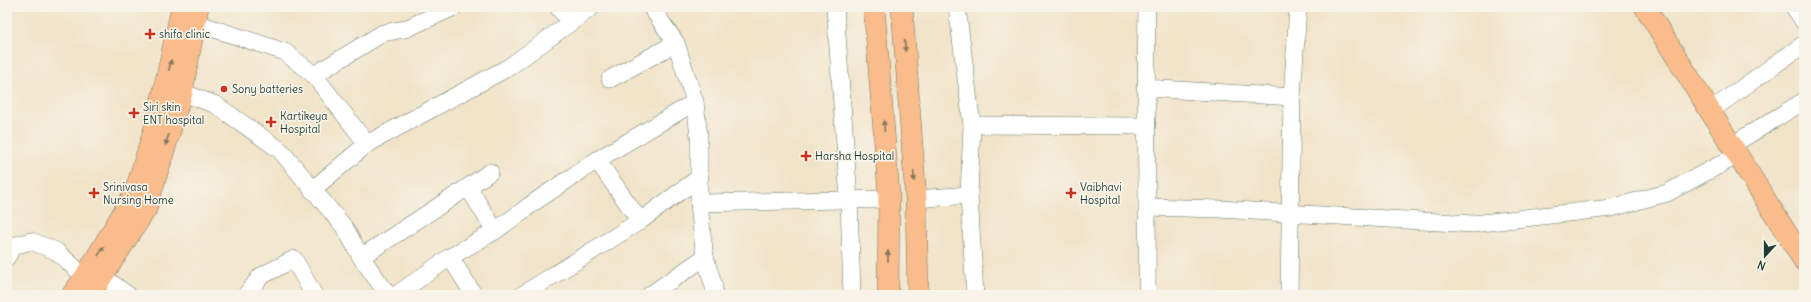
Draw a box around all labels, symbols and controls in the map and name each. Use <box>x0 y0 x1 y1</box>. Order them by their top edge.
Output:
place label: shifa clinic <box>159 27 211 41</box>
marker: shifa clinic <box>144 28 156 40</box>
one-way arrow <box>902 40 909 52</box>
one-way arrow <box>168 59 174 71</box>
place label: Sony batteries <box>232 82 303 96</box>
marker: Sony batteries <box>219 84 229 94</box>
place label: Siri skin ENT hospital <box>143 100 204 127</box>
marker: Siri skin ENT hospital <box>128 107 140 119</box>
place label: Kartikeya Hospital <box>280 109 328 136</box>
marker: Kartikeya Hospital <box>265 116 277 128</box>
one-way arrow <box>880 120 887 132</box>
one-way arrow <box>164 134 170 146</box>
place label: Harsha Hospital <box>815 149 894 163</box>
marker: Harsha Hospital <box>800 150 812 162</box>
one-way arrow <box>911 170 918 182</box>
place label: Srinivasa Nursing Home <box>103 180 174 207</box>
place label: Vaibhavi Hospital <box>1080 180 1122 207</box>
marker: Srinivasa Nursing Home <box>88 187 100 199</box>
marker: Vaibhavi Hospital <box>1065 187 1077 199</box>
north arrow <box>1745 236 1785 276</box>
one-way arrow <box>97 245 104 257</box>
one-way arrow <box>885 250 892 262</box>
text: N <box>1755 257 1767 273</box>

